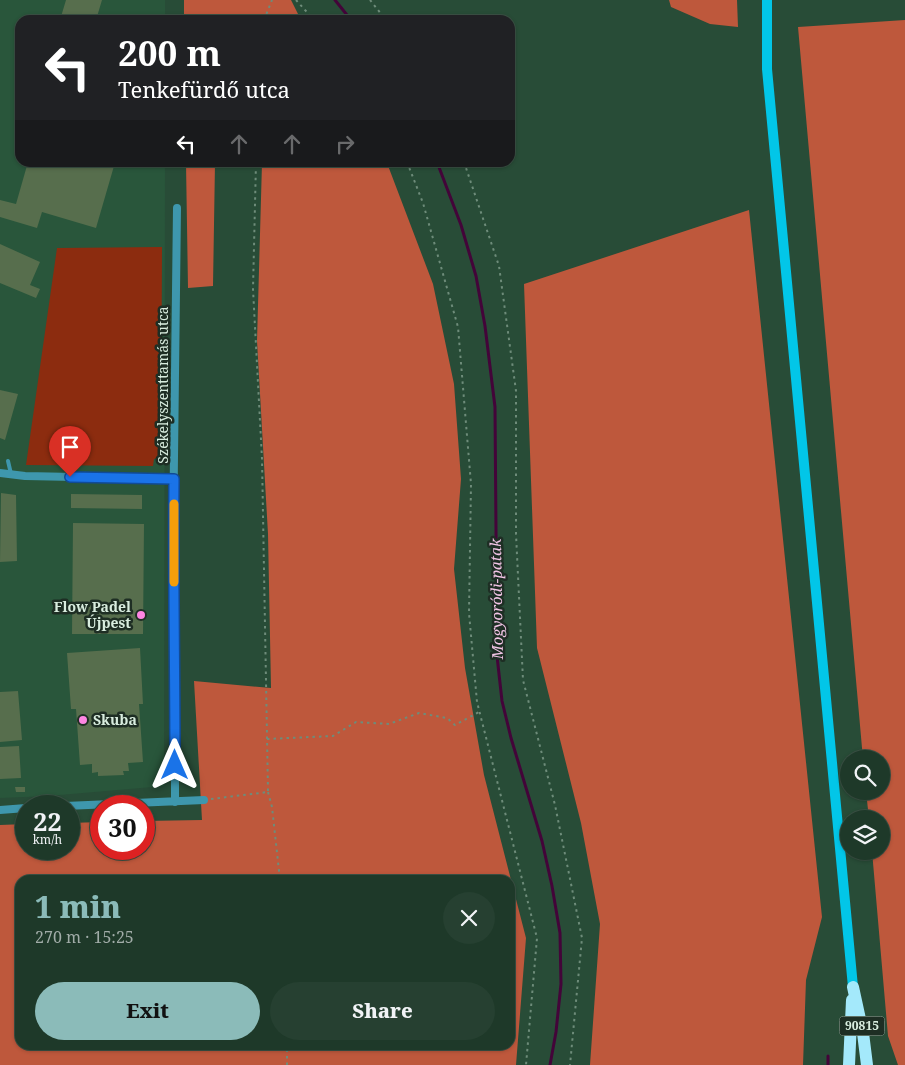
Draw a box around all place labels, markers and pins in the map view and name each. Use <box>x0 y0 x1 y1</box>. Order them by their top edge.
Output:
pin <box>49 426 91 477</box>
place label: Flow Padel Újpest <box>54 597 131 632</box>
marker: Flow Padel Újpest <box>135 609 147 621</box>
place label: Skuba <box>93 710 137 729</box>
marker: Skuba <box>77 714 89 726</box>

